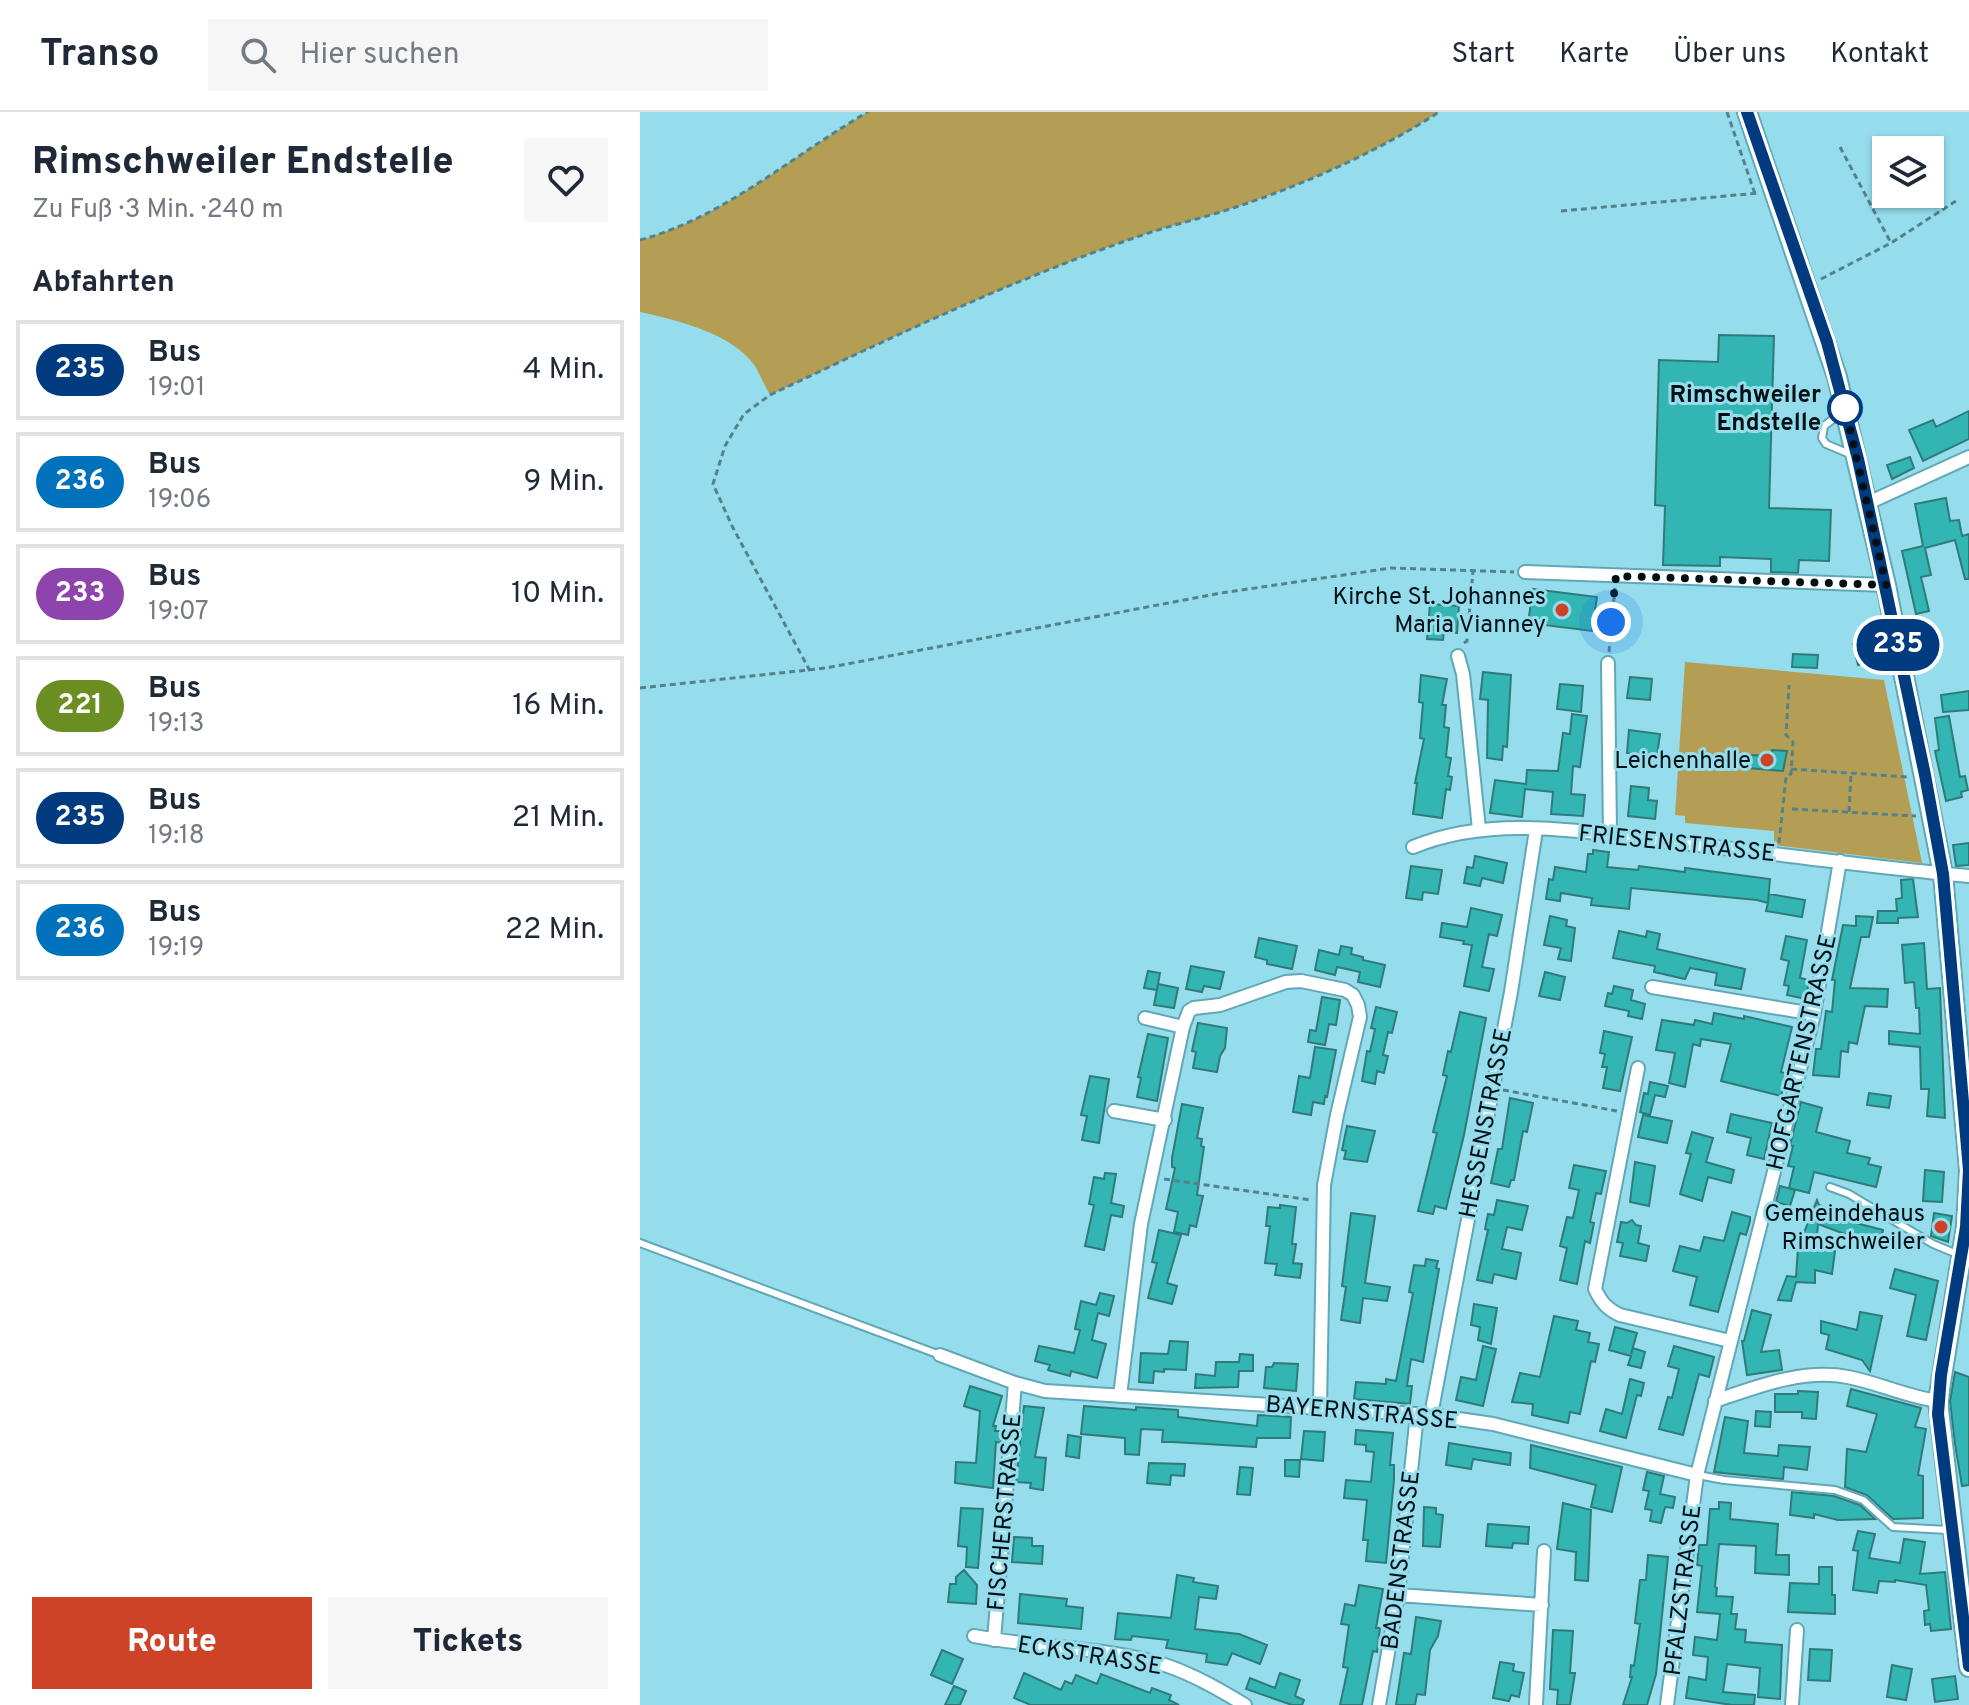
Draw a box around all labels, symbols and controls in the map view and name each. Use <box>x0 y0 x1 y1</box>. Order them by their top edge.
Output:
search box <box>208 19 768 91</box>
text: Transo <box>40 31 160 80</box>
icon: search <box>236 33 280 77</box>
text: Hier suchen <box>300 37 460 74</box>
text: Start <box>1451 37 1515 73</box>
text: Karte <box>1559 37 1629 73</box>
text: Über uns <box>1673 37 1786 73</box>
text: Kontakt <box>1830 37 1929 73</box>
map controls <box>1872 136 1944 208</box>
button: layers <box>1872 136 1944 208</box>
button: heart <box>524 138 608 222</box>
text: Rimschweiler Endstelle <box>32 139 454 188</box>
text: Zu Fuß · 3 Min. · 240 m <box>32 194 283 227</box>
text: Abfahrten <box>32 265 175 302</box>
text: Bus <box>148 335 201 372</box>
text: 235 <box>54 352 106 388</box>
text: 4 Min. <box>523 352 604 389</box>
text: 19:01 <box>148 372 205 405</box>
place label: Rimschweiler Endstelle <box>1670 381 1821 439</box>
marker: Rimschweiler Endstelle <box>1828 391 1862 425</box>
text: Bus <box>148 447 201 484</box>
text: 236 <box>54 464 106 500</box>
text: 9 Min. <box>523 464 604 501</box>
text: 19:06 <box>148 484 211 517</box>
text: Bus <box>148 559 201 596</box>
text: 233 <box>55 576 105 612</box>
text: 10 Min. <box>511 576 604 613</box>
place label: Kirche St. Johannes Maria Vianney <box>1332 583 1546 641</box>
text: 19:07 <box>148 596 209 629</box>
marker: Kirche St. Johannes Maria Vianney <box>1553 601 1571 619</box>
your location <box>1591 602 1631 642</box>
line badge: 235 <box>1852 619 1944 671</box>
text: 235 <box>1872 627 1924 663</box>
text: Bus <box>148 671 201 708</box>
text: 221 <box>57 688 103 724</box>
text: 16 Min. <box>512 688 604 725</box>
text: 19:13 <box>148 708 204 741</box>
place label: Leichenhalle <box>1614 747 1751 777</box>
marker: Leichenhalle <box>1758 751 1776 769</box>
text: Bus <box>148 783 201 820</box>
text: 235 <box>54 800 106 836</box>
text: 21 Min. <box>512 800 604 837</box>
text: 19:18 <box>148 820 205 853</box>
street label: FRIESENSTRASSE <box>1577 820 1777 870</box>
text: Bus <box>148 895 201 932</box>
text: 236 <box>54 912 106 948</box>
text: 22 Min. <box>505 912 604 949</box>
street label: HOFGARTENSTRASSE <box>1761 931 1845 1173</box>
text: 19:19 <box>148 932 204 965</box>
street label: HESSENSTRASSE <box>1454 1026 1520 1221</box>
place label: Gemeindehaus Rimschweiler <box>1764 1200 1925 1258</box>
marker: Gemeindehaus Rimschweiler <box>1932 1218 1950 1236</box>
street label: BAYERNSTRASSE <box>1264 1391 1459 1437</box>
street label: FISCHERSTRASSE <box>982 1412 1030 1612</box>
street label: BADENSTRASSE <box>1376 1469 1428 1652</box>
street label: PFALZSTRASSE <box>1659 1503 1709 1678</box>
button: Route <box>32 1597 312 1689</box>
button: Tickets <box>328 1597 608 1689</box>
street label: ECKSTRASSE <box>1015 1631 1164 1683</box>

